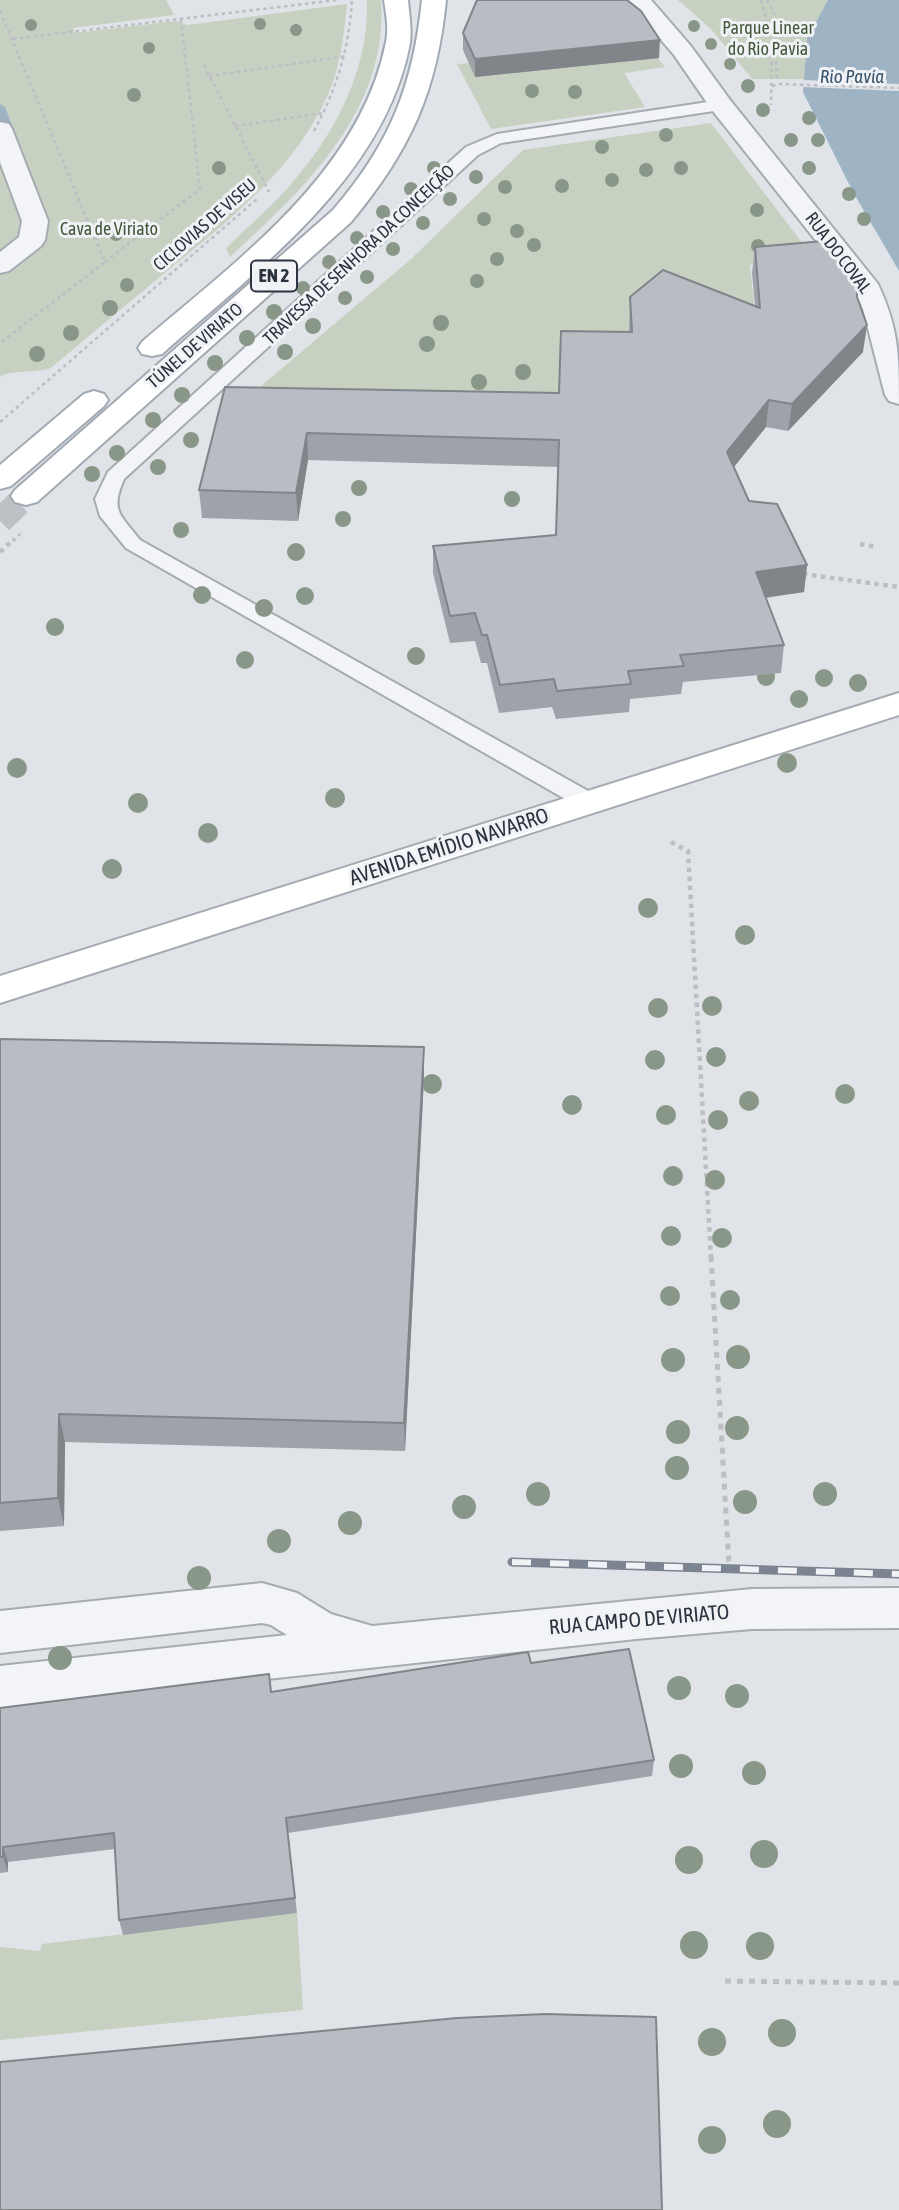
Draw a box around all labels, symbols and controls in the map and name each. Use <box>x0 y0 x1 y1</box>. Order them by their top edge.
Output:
park label: Parque Linear do Rio Pavia <box>722 17 814 60</box>
water label: Rio Pavía <box>820 66 884 88</box>
street label: TRAVESSA DE SENHORA DA CONCEIÇÃO <box>259 161 459 349</box>
street label: CICLOVIAS DE VISEU <box>149 174 261 276</box>
street label: RUA DO COVAL <box>800 208 876 298</box>
park label: Cava de Viriato <box>60 218 158 240</box>
road number: EN 2 <box>251 260 297 292</box>
street label: TÚNEL DE VIRIATO <box>143 299 247 393</box>
street label: AVENIDA EMÍDIO NAVARRO <box>346 803 552 891</box>
street label: RUA CAMPO DE VIRIATO <box>548 1600 730 1640</box>

